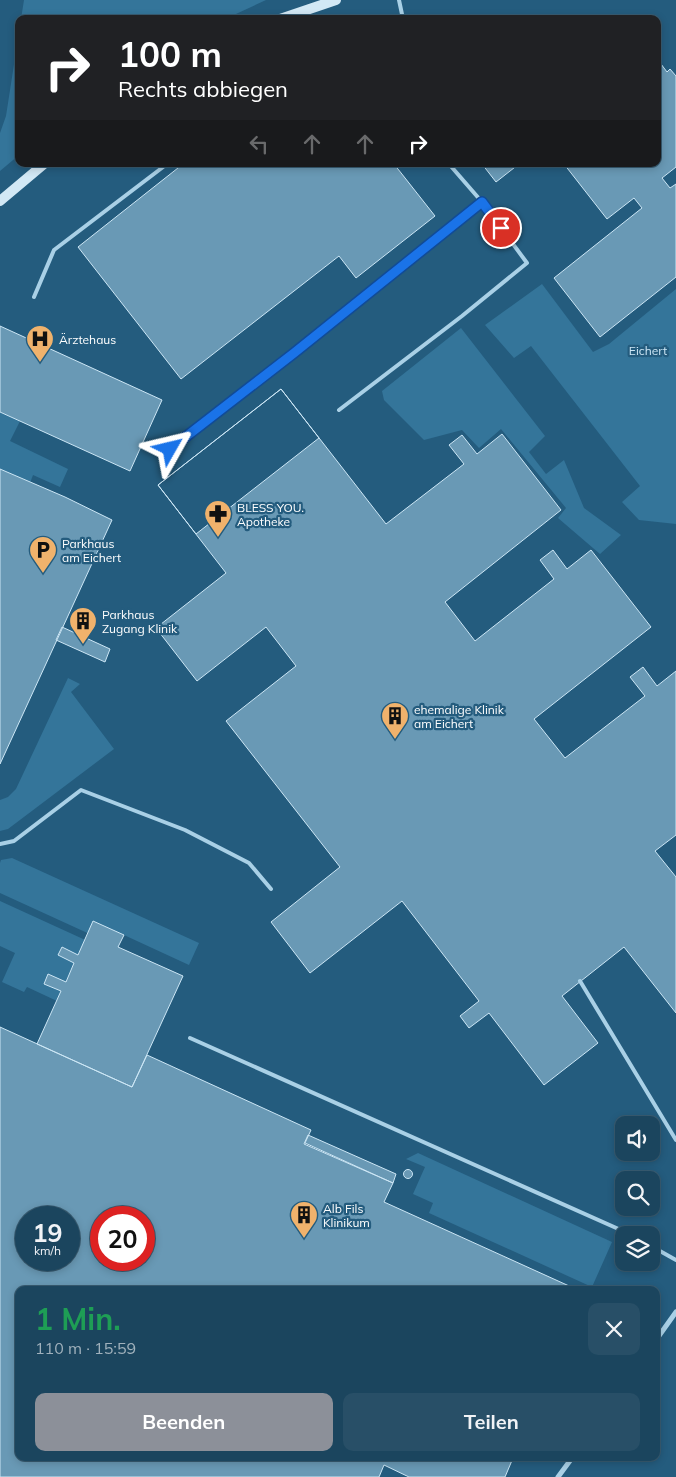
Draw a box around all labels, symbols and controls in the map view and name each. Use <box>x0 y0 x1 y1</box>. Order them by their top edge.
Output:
text: 100 m <box>118 32 222 76</box>
icon: right <box>35 35 100 100</box>
text: Rechts abbiegen <box>118 75 288 103</box>
icon: left <box>245 130 273 158</box>
icon: ahead <box>298 130 326 158</box>
icon: ahead <box>351 130 379 158</box>
icon: right <box>404 130 432 158</box>
pin <box>480 207 522 249</box>
icon: arrive <box>487 214 515 242</box>
hospital icon: Ärztehaus <box>25 324 55 363</box>
place label: Ärztehaus <box>59 332 116 347</box>
park label: Eichert <box>629 343 667 358</box>
position arrow <box>143 422 195 474</box>
pharmacy icon: BLESS YOU. Apotheke <box>203 499 233 538</box>
place label: BLESS YOU. Apotheke <box>237 500 304 529</box>
parking icon: Parkhaus am Eichert <box>28 535 58 574</box>
place label: Parkhaus am Eichert <box>62 536 121 565</box>
building icon: Parkhaus Zugang Klinik <box>68 606 98 645</box>
place label: Parkhaus Zugang Klinik <box>102 607 178 636</box>
building icon: ehemalige Klinik am Eichert <box>380 701 410 740</box>
place label: ehemalige Klinik am Eichert <box>414 702 505 731</box>
map controls <box>615 1116 660 1271</box>
button: sound <box>615 1116 660 1161</box>
button: search <box>615 1171 660 1216</box>
building icon: Alb Fils Klinikum <box>289 1200 319 1239</box>
place label: Alb Fils Klinikum <box>323 1201 370 1230</box>
speed limit sign: 20 <box>90 1206 155 1271</box>
text: 19 <box>32 1217 63 1248</box>
button: layers <box>615 1226 660 1271</box>
text: km/h <box>34 1243 61 1258</box>
text: 1 Min. <box>35 1300 121 1338</box>
button: close <box>588 1303 640 1355</box>
text: 110 m · 15:59 <box>35 1338 136 1358</box>
button: Beenden <box>35 1393 333 1451</box>
button: Teilen <box>343 1393 640 1451</box>

